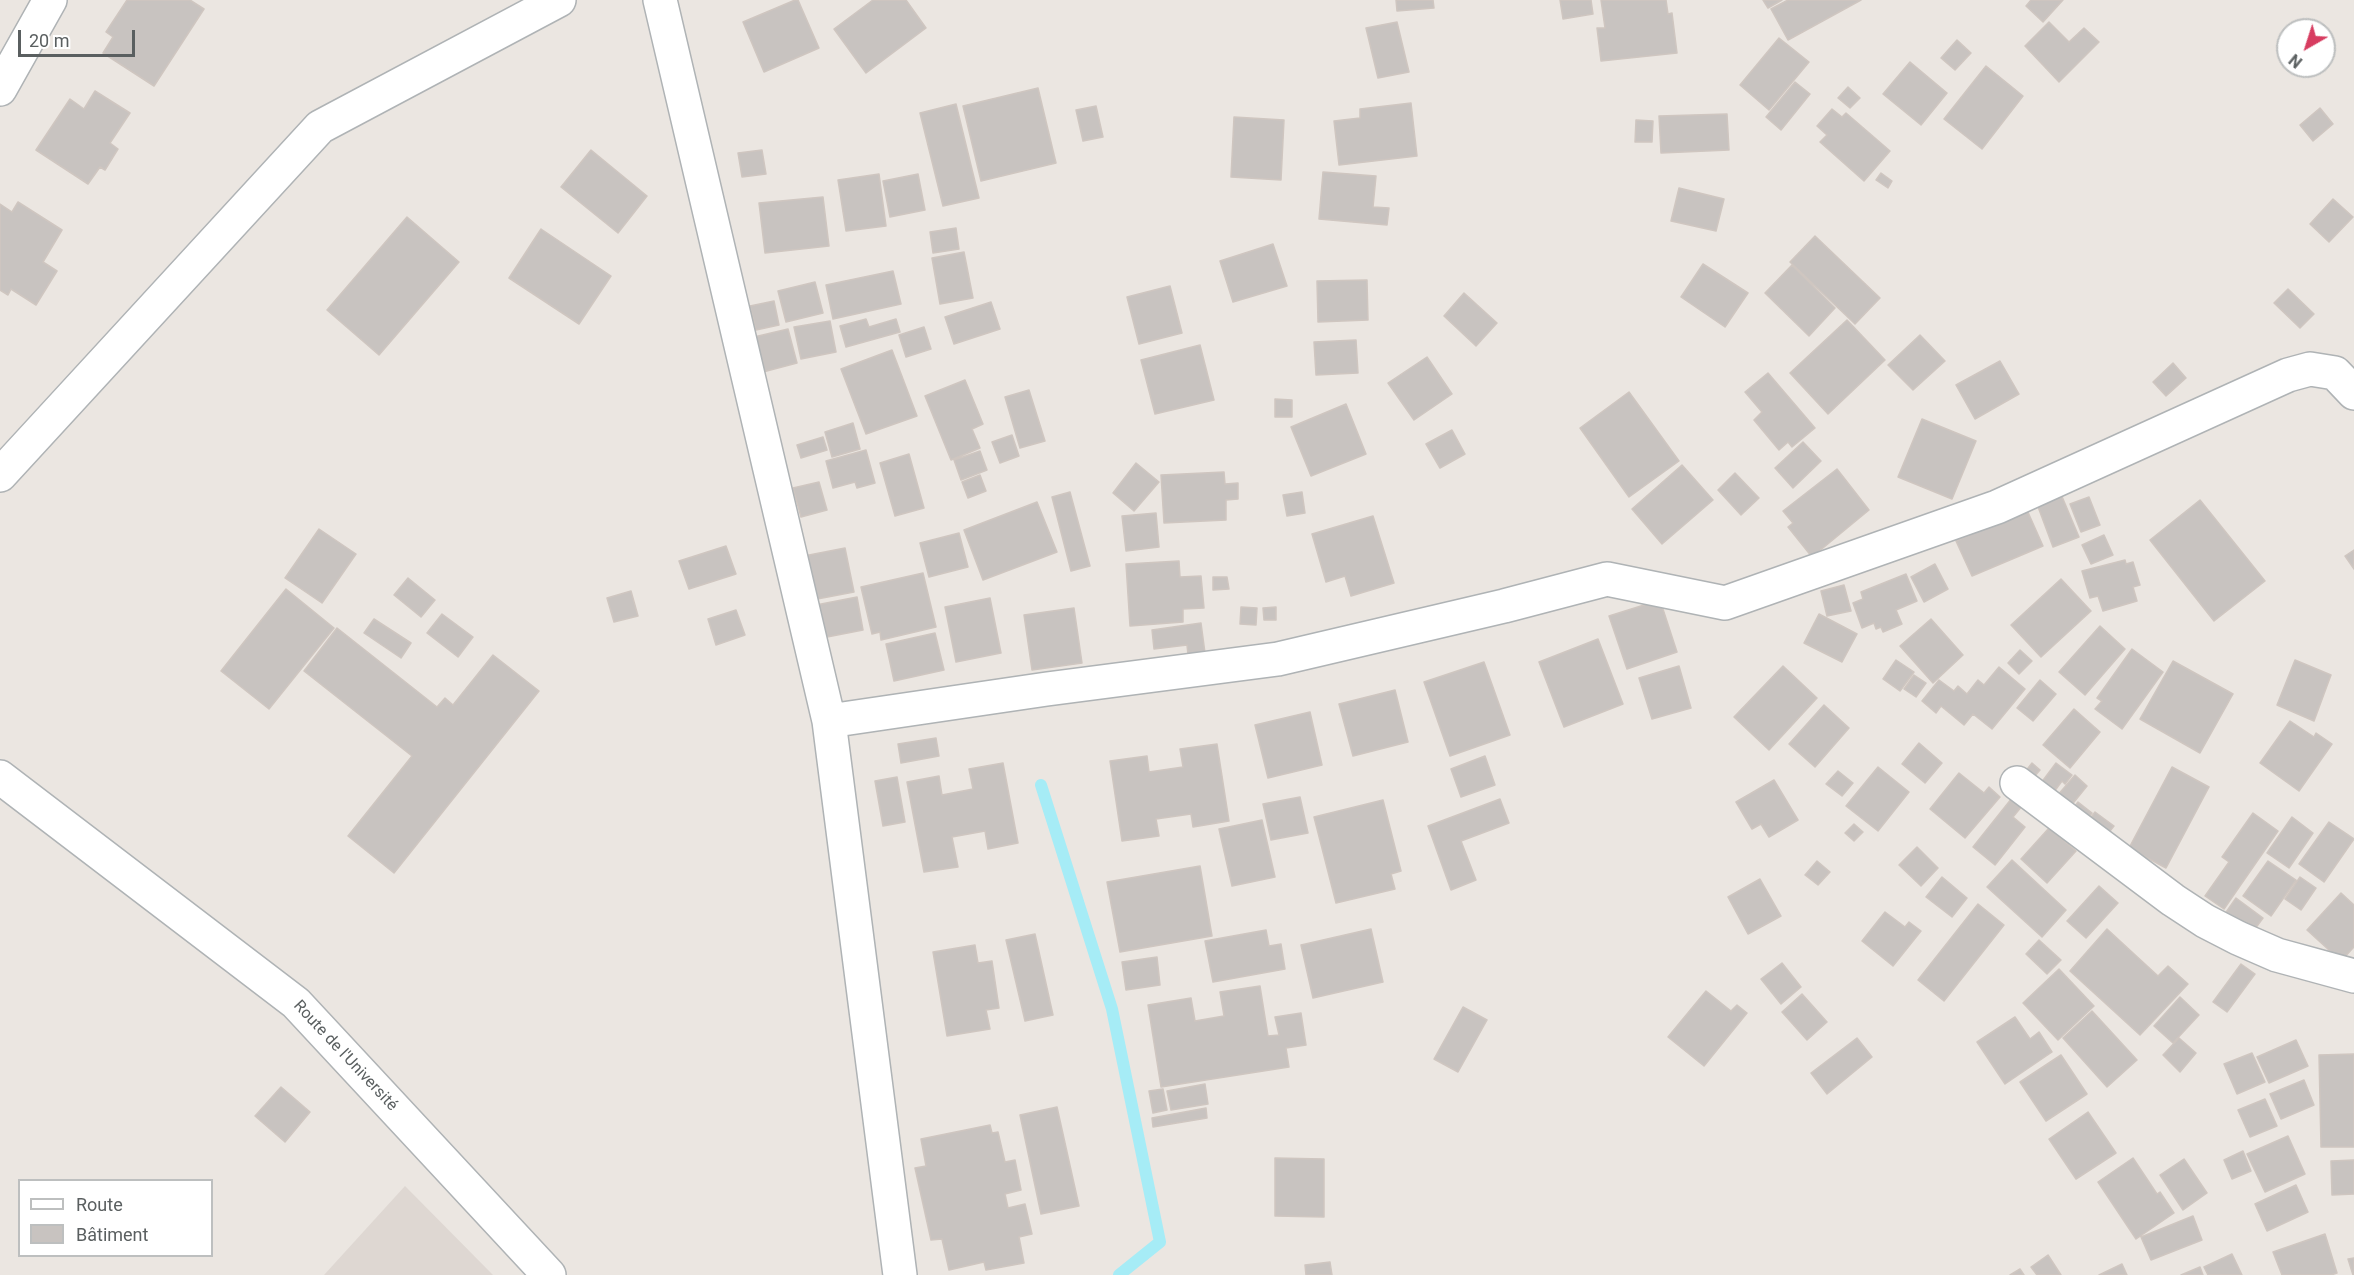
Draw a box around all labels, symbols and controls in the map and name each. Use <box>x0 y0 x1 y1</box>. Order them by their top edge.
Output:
scale bar <box>21 18 138 56</box>
north arrow <box>2276 18 2336 78</box>
text: 20 m <box>29 30 69 51</box>
text: N <box>2285 50 2306 72</box>
street label: Route de l'Université <box>289 997 401 1115</box>
legend <box>18 1179 213 1257</box>
text: Route <box>76 1194 123 1215</box>
text: Bâtiment <box>76 1224 148 1245</box>

